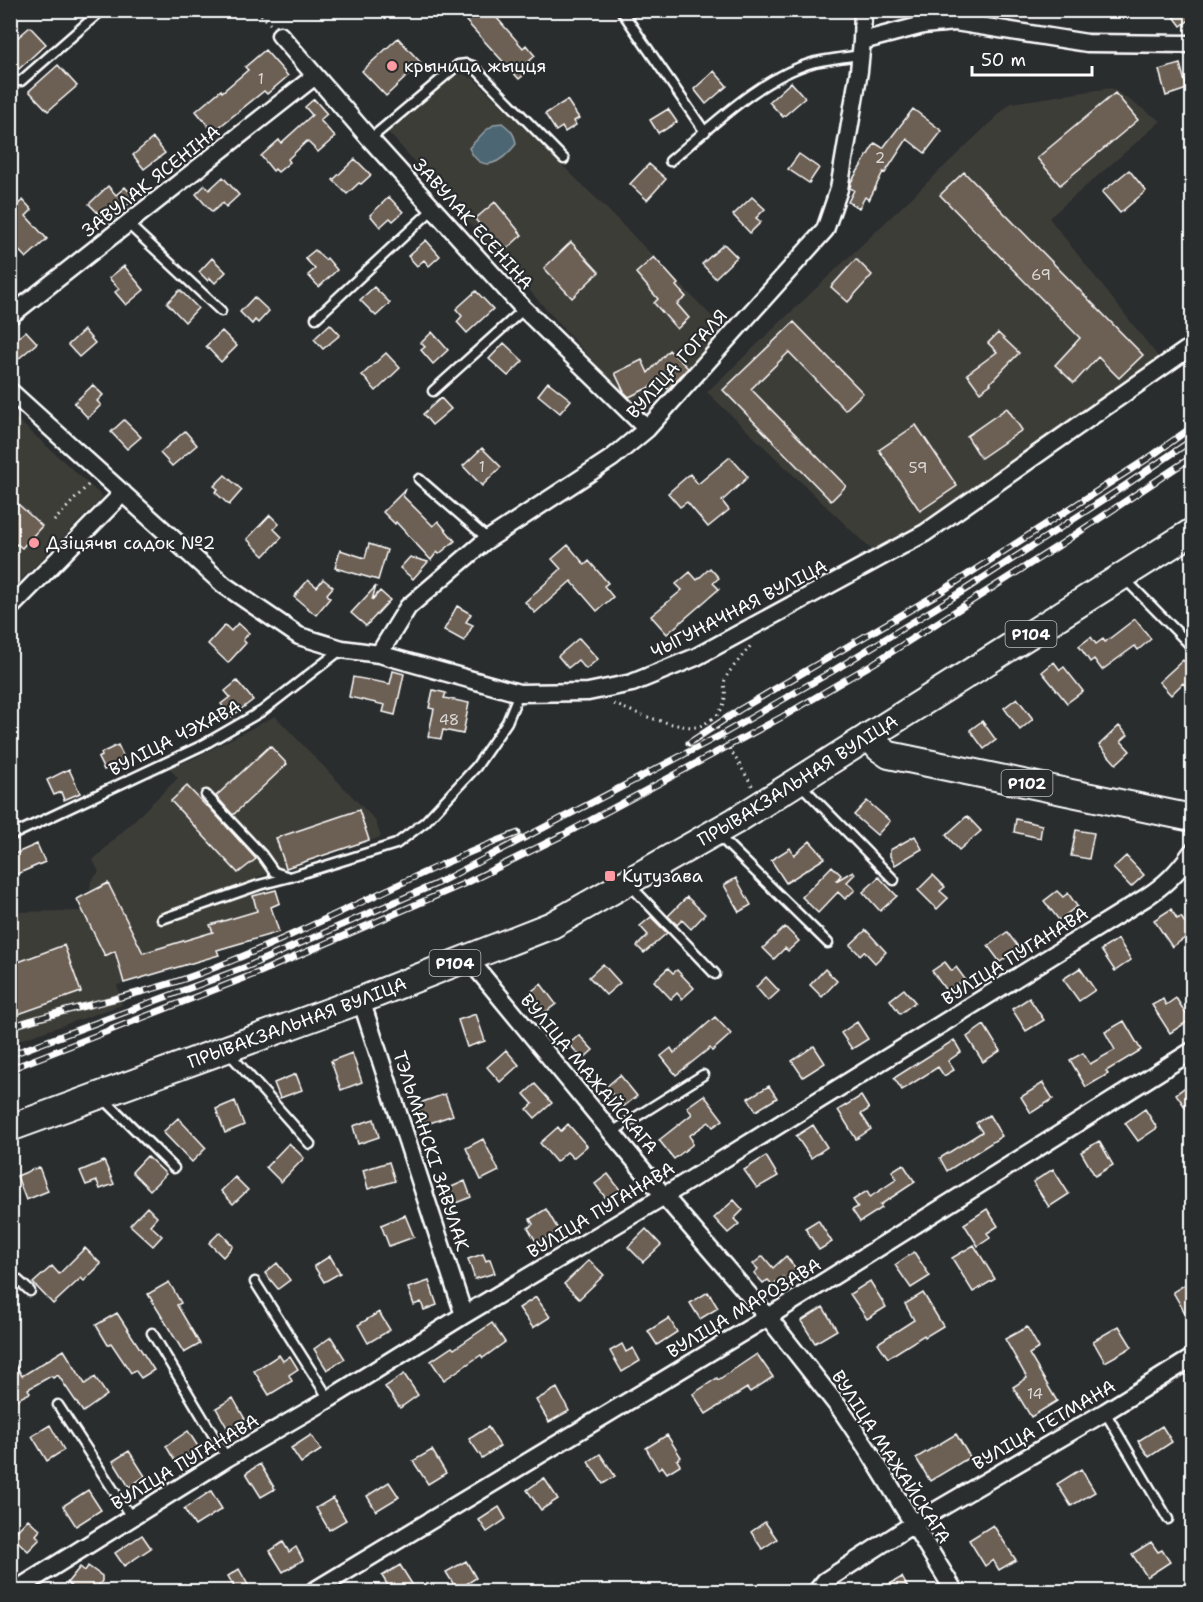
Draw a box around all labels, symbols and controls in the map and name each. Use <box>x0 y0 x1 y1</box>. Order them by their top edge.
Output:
scale bar <box>972 39 1092 77</box>
text: 50 m <box>981 48 1026 72</box>
place label: крыница жыцця <box>404 54 546 78</box>
marker: крыница жыцця <box>385 59 399 73</box>
house number: 1 <box>258 69 264 89</box>
street label: ЗАВУЛАК ЯСЕНІНА <box>77 119 225 243</box>
house number: 2 <box>875 148 885 168</box>
street label: ЗАВУЛАК ЕСЕНІНА <box>408 153 538 295</box>
house number: 69 <box>1031 265 1051 285</box>
street label: ВУЛІЦА ГОГАЛЯ <box>621 304 733 424</box>
house number: 1 <box>479 457 485 477</box>
house number: 59 <box>909 458 927 478</box>
place label: Дзіцячы садок №2 <box>46 531 215 555</box>
marker: Дзіцячы садок №2 <box>27 536 41 550</box>
street label: ЧЫГУНАЧНАЯ ВУЛІЦА <box>647 554 831 664</box>
road number: Р104 <box>1006 621 1056 647</box>
street label: ВУЛІЦА ЧЭХАВА <box>105 694 245 782</box>
street label: ПРЫВАКЗАЛЬНАЯ ВУЛІЦА <box>693 709 902 852</box>
house number: 48 <box>439 710 459 730</box>
road number: Р102 <box>1002 770 1052 796</box>
place label: Кутузава <box>622 864 703 888</box>
marker: Кутузава <box>603 869 617 883</box>
street label: ВУЛІЦА ПУГАНАВА <box>937 901 1093 1011</box>
road number: Р104 <box>430 950 480 976</box>
street label: ПРЫВАКЗАЛЬНАЯ ВУЛІЦА <box>185 971 410 1074</box>
street label: ВУЛІЦА МАЖАЙСКАГА <box>515 989 663 1159</box>
street label: ТЭЛЬМАНСКІ ЗАВУЛАК <box>387 1048 475 1254</box>
street label: ВУЛІЦА ПУГАНАВА <box>523 1156 679 1264</box>
street label: ВУЛІЦА МАРОЗАВА <box>662 1252 826 1364</box>
street label: ВУЛІЦА МАЖАЙСКАГА <box>826 1366 956 1548</box>
street label: ВУЛІЦА ГЕТМАНА <box>968 1374 1120 1476</box>
house number: 14 <box>1027 1384 1043 1404</box>
street label: ВУЛІЦА ПУГАНАВА <box>107 1408 263 1516</box>

